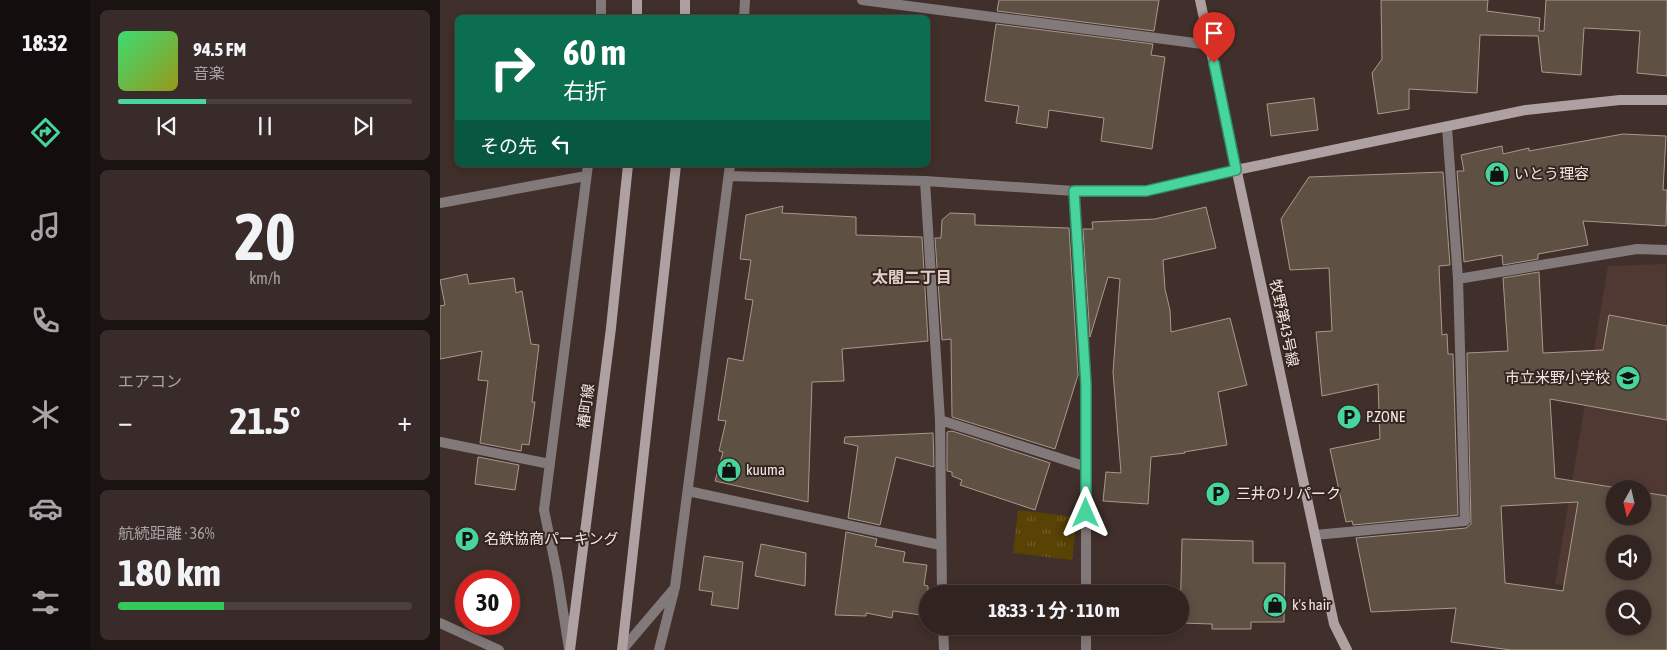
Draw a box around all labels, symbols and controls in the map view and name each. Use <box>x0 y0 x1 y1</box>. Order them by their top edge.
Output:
pin <box>1193 12 1235 63</box>
icon: arrive <box>1200 19 1228 47</box>
text: 18:32 <box>22 30 68 56</box>
text: 60 m <box>563 32 626 72</box>
icon: right <box>480 35 545 100</box>
text: 94.5 FM <box>193 38 246 60</box>
text: 音楽 <box>193 64 225 82</box>
text: 右折 <box>563 78 607 104</box>
icon: previous <box>153 112 181 140</box>
icon: pause <box>251 112 279 140</box>
icon: next <box>349 112 377 140</box>
icon: directions <box>28 115 63 150</box>
icon: left <box>547 130 575 158</box>
text: その先 <box>480 135 537 157</box>
shop icon: いとう理容 <box>1484 161 1510 187</box>
place label: いとう理容 <box>1514 165 1589 182</box>
text: 20 <box>234 199 296 274</box>
icon: music <box>28 209 63 244</box>
district label: 太閤二丁目 <box>872 268 952 286</box>
text: km/h <box>249 269 281 287</box>
street label: 牧野第43号線 <box>1267 278 1302 368</box>
icon: phone <box>28 303 63 338</box>
school or university icon: 市立米野小学校 <box>1615 365 1641 391</box>
place label: 市立米野小学校 <box>1505 369 1610 386</box>
text: エアコン <box>118 372 182 390</box>
street label: 椿町線 <box>574 383 597 429</box>
icon: climate <box>28 397 63 432</box>
text: 21.5° <box>230 399 300 442</box>
parking icon: P.ZONE <box>1336 404 1362 430</box>
text: − <box>118 405 133 437</box>
text: + <box>397 405 412 437</box>
place label: P.ZONE <box>1366 408 1406 425</box>
shop icon: kuuma <box>716 457 742 483</box>
place label: kuuma <box>746 461 785 478</box>
north arrow <box>1606 480 1651 525</box>
map controls <box>1606 480 1651 635</box>
parking icon: 三井のリパーク <box>1205 481 1231 507</box>
place label: 三井のリパーク <box>1236 485 1341 502</box>
position arrow <box>1059 486 1111 538</box>
icon: car <box>28 491 63 526</box>
text: 航続距離 · 36% <box>118 524 215 542</box>
parking icon: 名鉄協商パーキング <box>454 526 480 552</box>
place label: 名鉄協商パーキング <box>484 530 619 547</box>
button: sound <box>1606 535 1651 580</box>
text: 180 km <box>118 551 221 594</box>
speed limit sign: 30 <box>455 570 520 635</box>
icon: filters <box>28 585 63 620</box>
button: search <box>1606 590 1651 635</box>
shop icon: k's hair <box>1262 592 1288 618</box>
place label: k's hair <box>1292 596 1331 613</box>
text: 18:33 · 1 分 · 110 m <box>988 599 1120 621</box>

